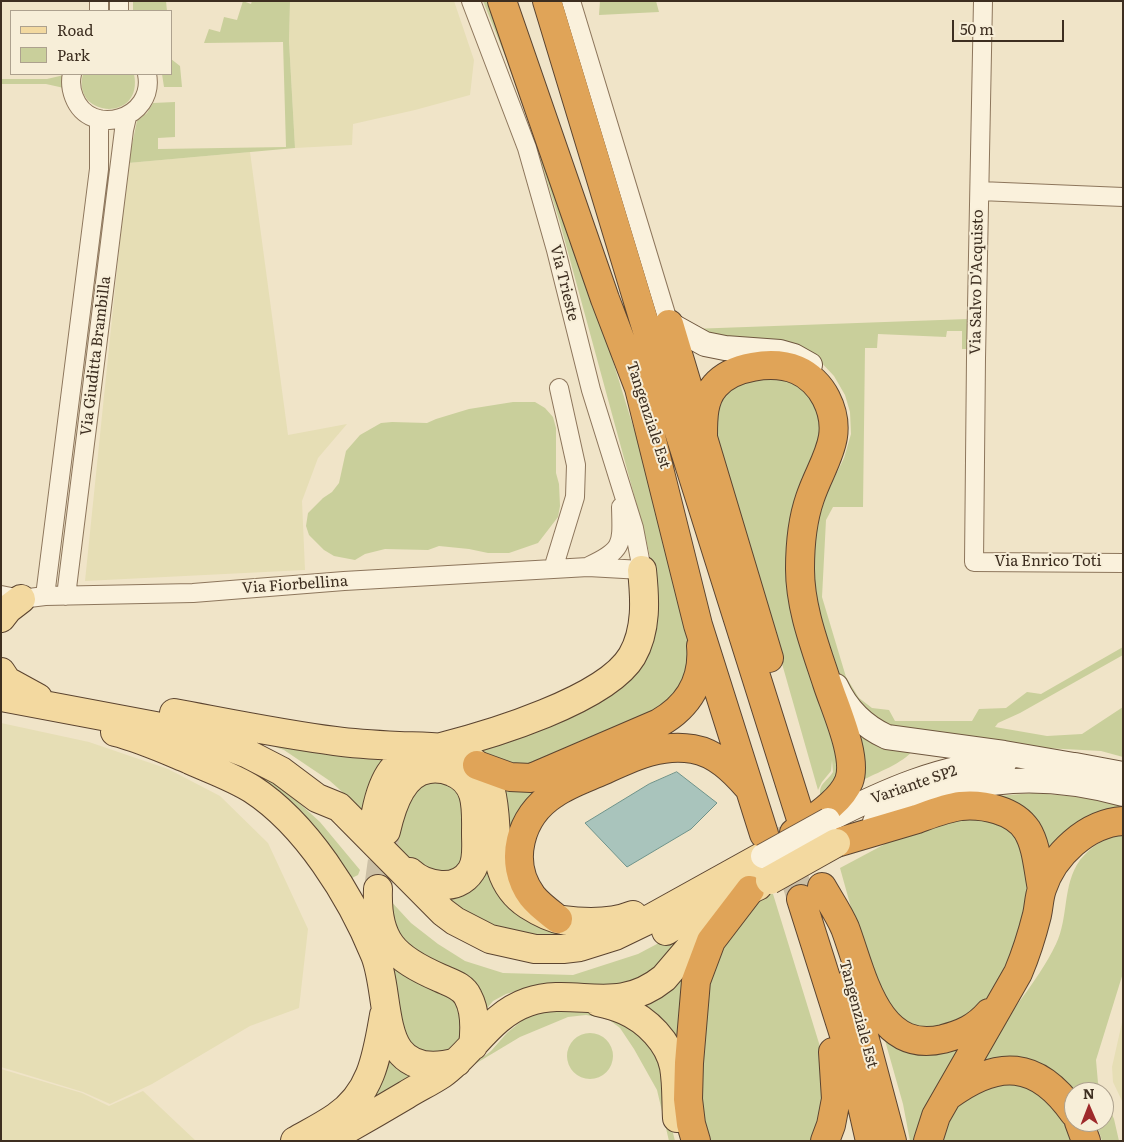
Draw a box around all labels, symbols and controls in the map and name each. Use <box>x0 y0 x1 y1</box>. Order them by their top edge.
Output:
legend <box>10 10 172 75</box>
scale bar <box>954 10 1066 42</box>
text: 50 m <box>960 17 994 40</box>
text: Road <box>57 18 93 41</box>
text: Park <box>57 43 90 66</box>
street label: Via Salvo D'Acquisto <box>967 209 987 355</box>
street label: Via Trieste <box>546 243 582 323</box>
street label: Via Giuditta Brambilla <box>77 275 115 437</box>
street label: Tangenziale Est <box>622 359 674 471</box>
street label: Via Enrico Toti <box>994 553 1102 571</box>
street label: Via Fiorbellina <box>241 572 349 598</box>
street label: Variante SP2 <box>869 762 959 808</box>
street label: Tangenziale Est <box>835 958 881 1070</box>
north arrow <box>1064 1082 1114 1132</box>
text: N <box>1083 1083 1095 1103</box>

